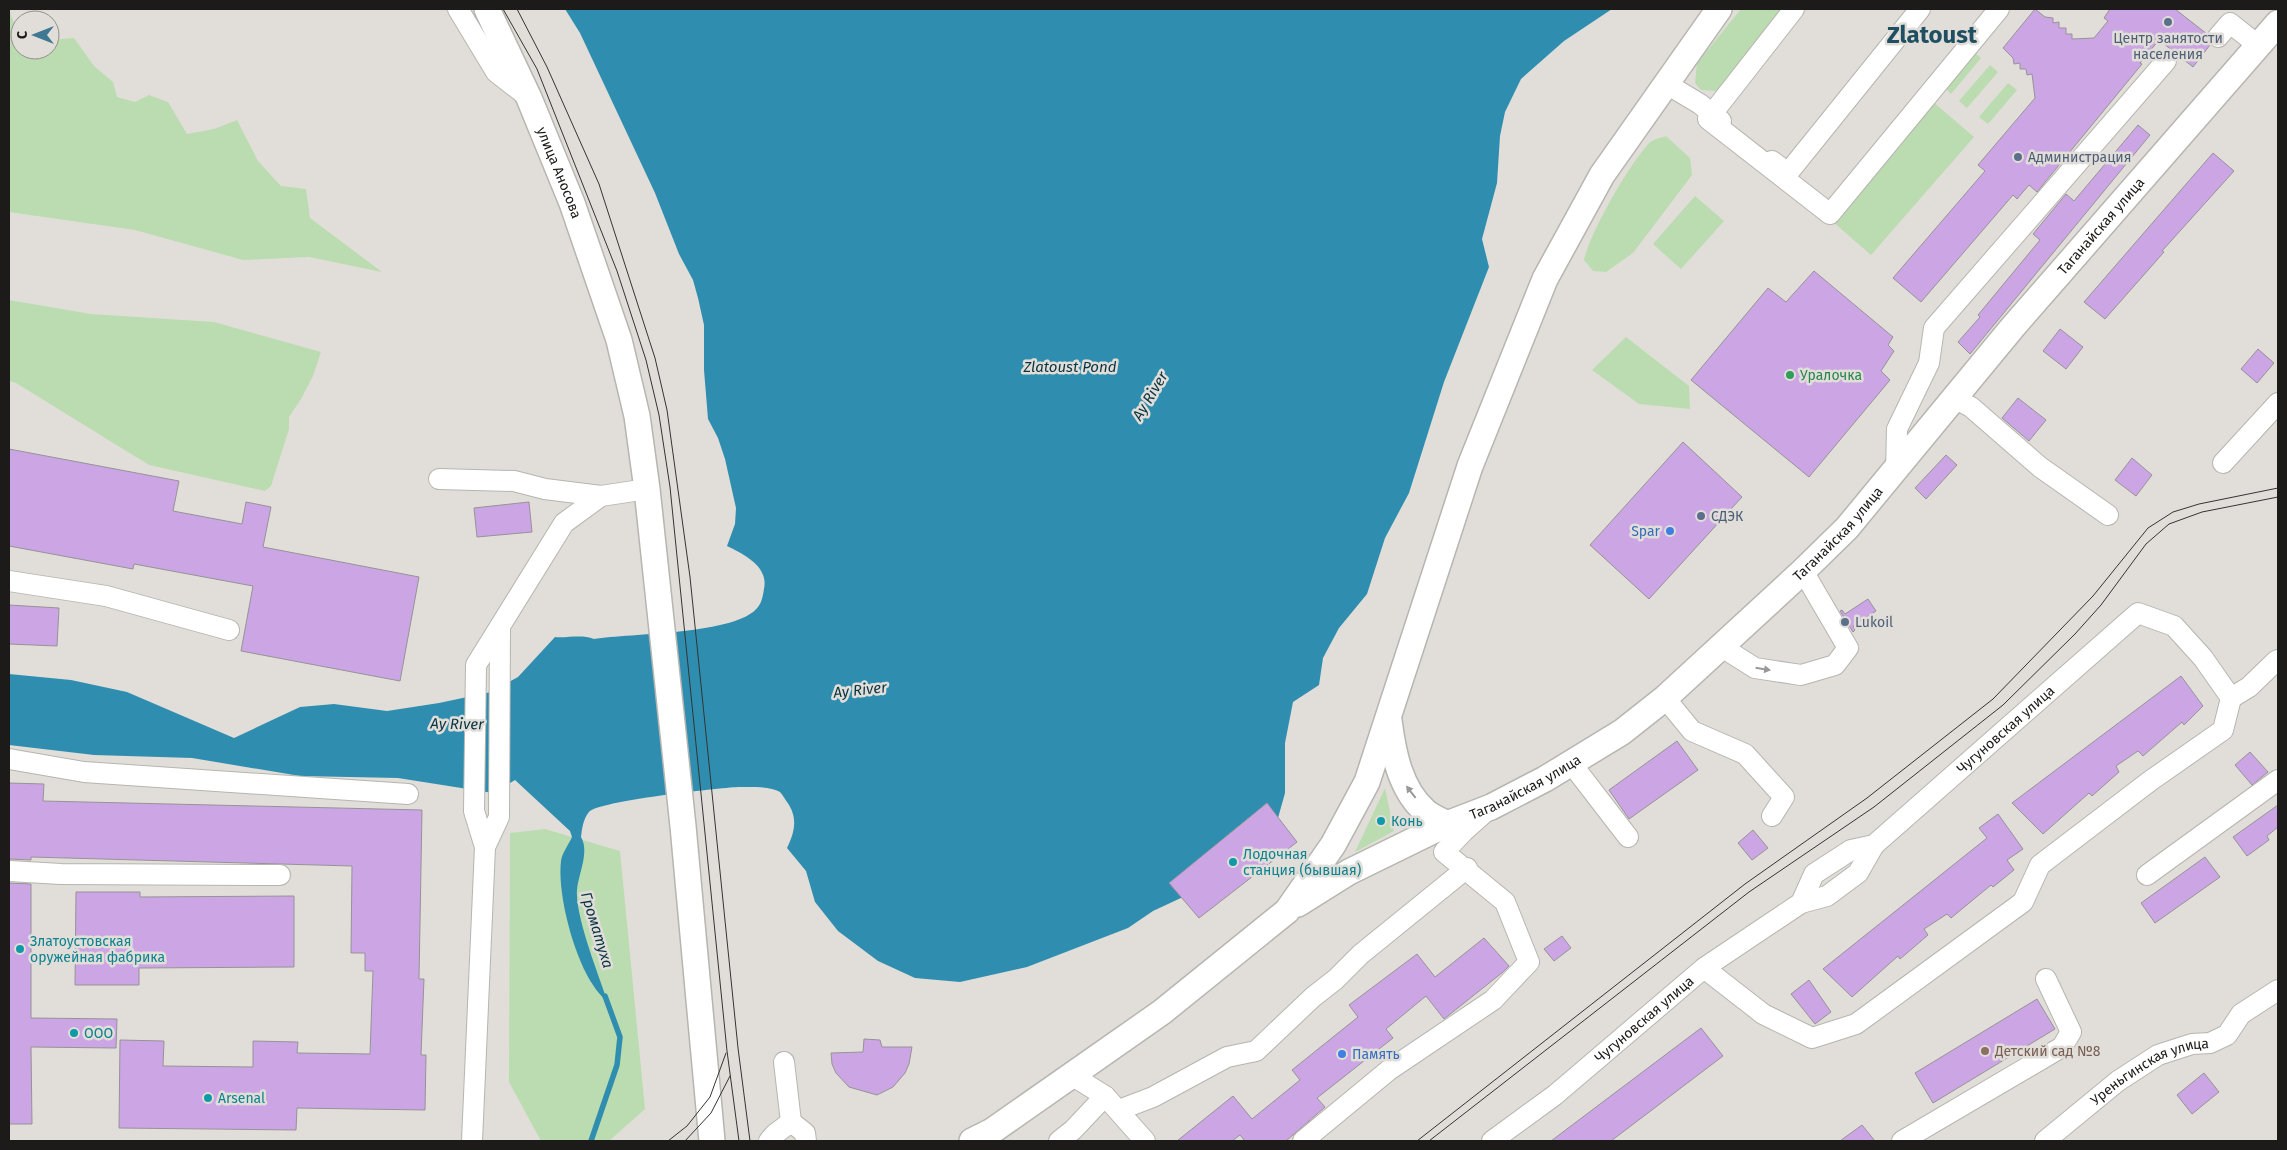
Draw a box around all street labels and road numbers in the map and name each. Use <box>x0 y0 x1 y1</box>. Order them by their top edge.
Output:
street label: улица Аносова <box>533 125 585 221</box>
street label: Таганайская улица <box>2054 174 2148 278</box>
street label: Таганайская улица <box>1790 483 1887 585</box>
street label: Чугуновская улица <box>1953 682 2058 777</box>
street label: Таганайская улица <box>1467 751 1584 823</box>
street label: Чугуновская улица <box>1591 973 1697 1066</box>
street label: Уреньгинская улица <box>2087 1035 2209 1109</box>

